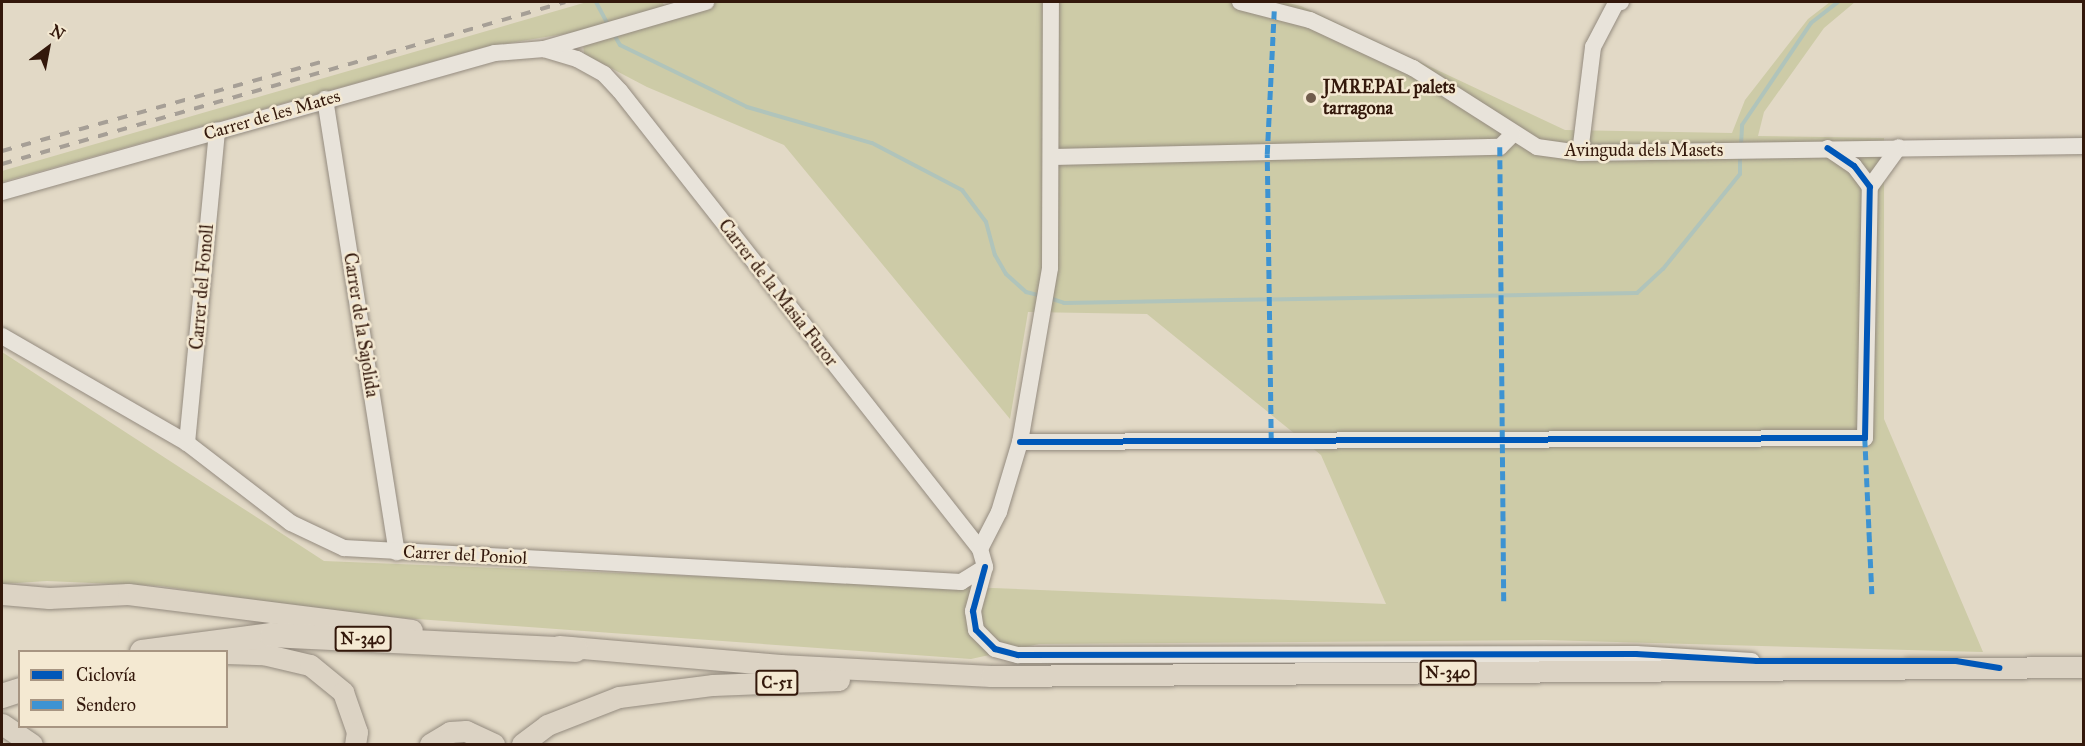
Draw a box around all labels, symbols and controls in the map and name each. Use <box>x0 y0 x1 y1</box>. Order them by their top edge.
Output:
north arrow <box>18 18 78 78</box>
text: N <box>47 21 69 44</box>
place label: JMREPAL palets tarragona <box>1323 77 1455 119</box>
street label: Carrer de les Mates <box>201 85 343 145</box>
marker: JMREPAL palets tarragona <box>1304 91 1318 105</box>
street label: Avinguda dels Masets <box>1565 139 1723 161</box>
street label: Carrer de la Masia Furor <box>714 215 842 371</box>
street label: Carrer del Fonoll <box>186 223 218 351</box>
street label: Carrer de la Sajolida <box>339 251 383 399</box>
street label: Carrer del Poniol <box>402 541 528 569</box>
road number: N-340 <box>334 626 392 652</box>
legend <box>18 650 228 728</box>
road number: N-340 <box>1420 660 1476 686</box>
text: Ciclovía <box>76 664 136 686</box>
road number: C-51 <box>754 670 800 696</box>
text: Sendero <box>76 694 136 716</box>

